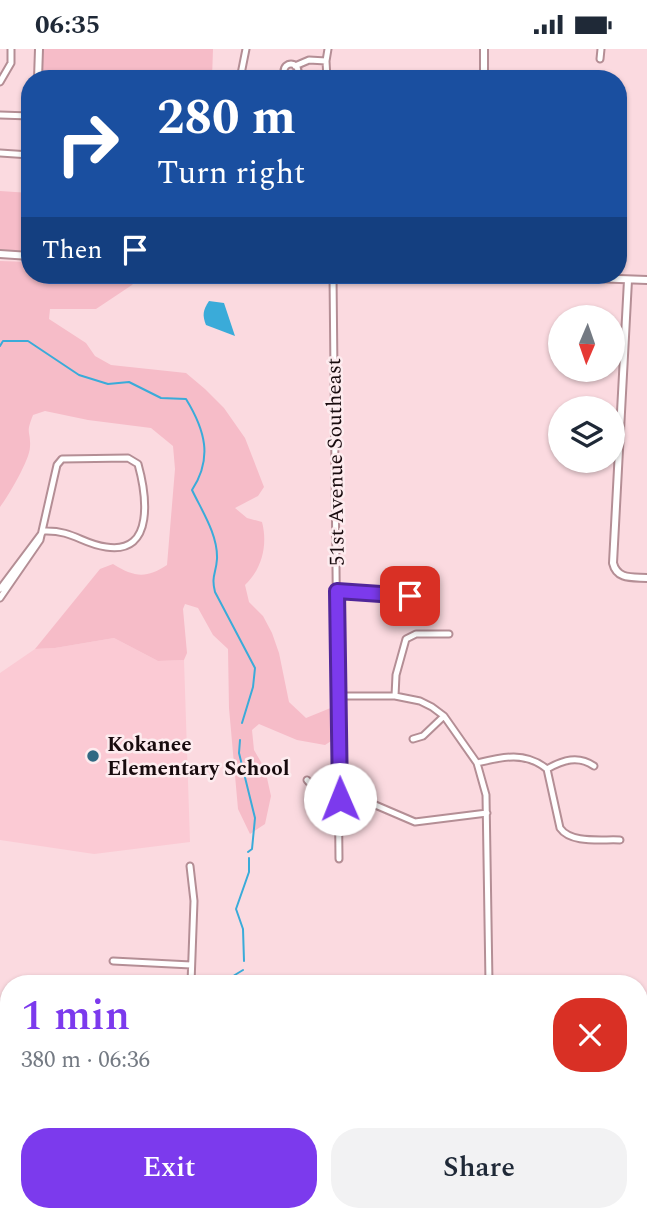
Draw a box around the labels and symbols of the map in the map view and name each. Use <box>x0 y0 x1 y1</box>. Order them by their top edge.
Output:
north arrow <box>548 305 625 381</box>
street label: 51st Avenue Southeast <box>318 358 354 566</box>
pin <box>380 566 440 626</box>
place label: Kokanee Elementary School <box>107 729 290 785</box>
marker: Kokanee Elementary School <box>85 748 101 764</box>
position arrow <box>303 762 377 836</box>

